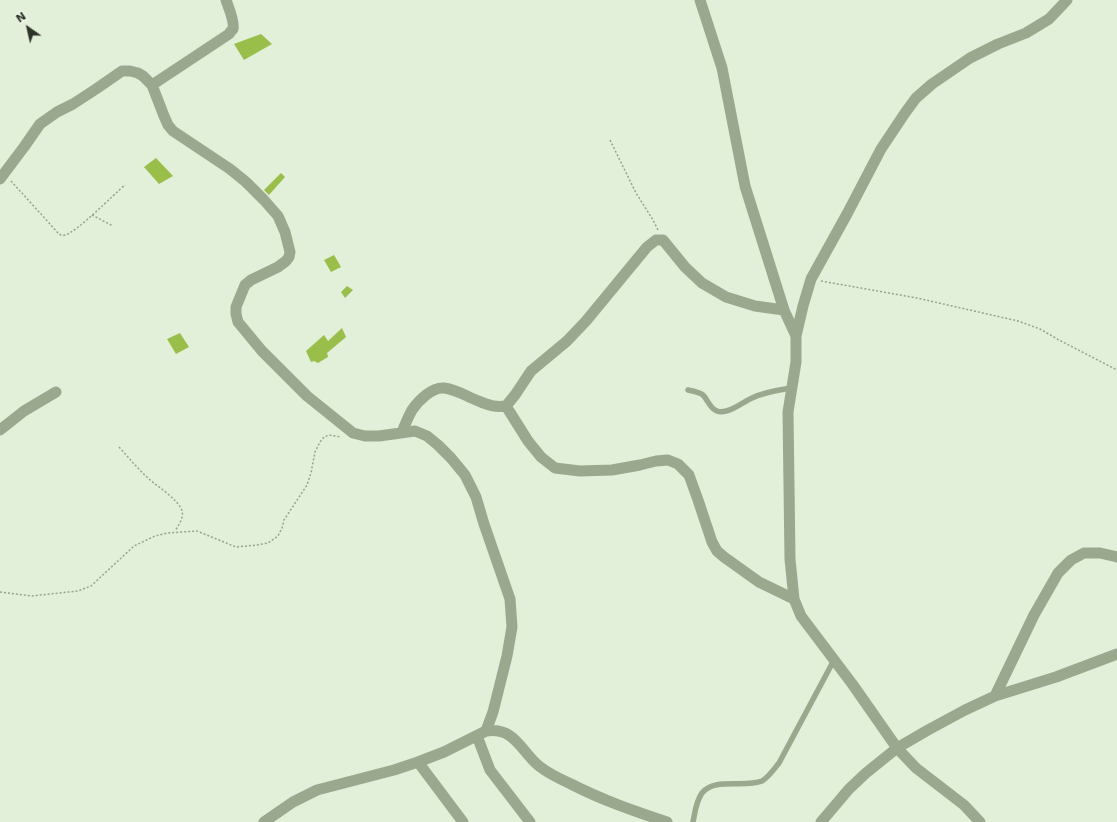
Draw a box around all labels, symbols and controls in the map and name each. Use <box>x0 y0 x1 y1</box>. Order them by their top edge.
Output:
north arrow <box>8 8 48 48</box>
text: N <box>14 10 28 26</box>

